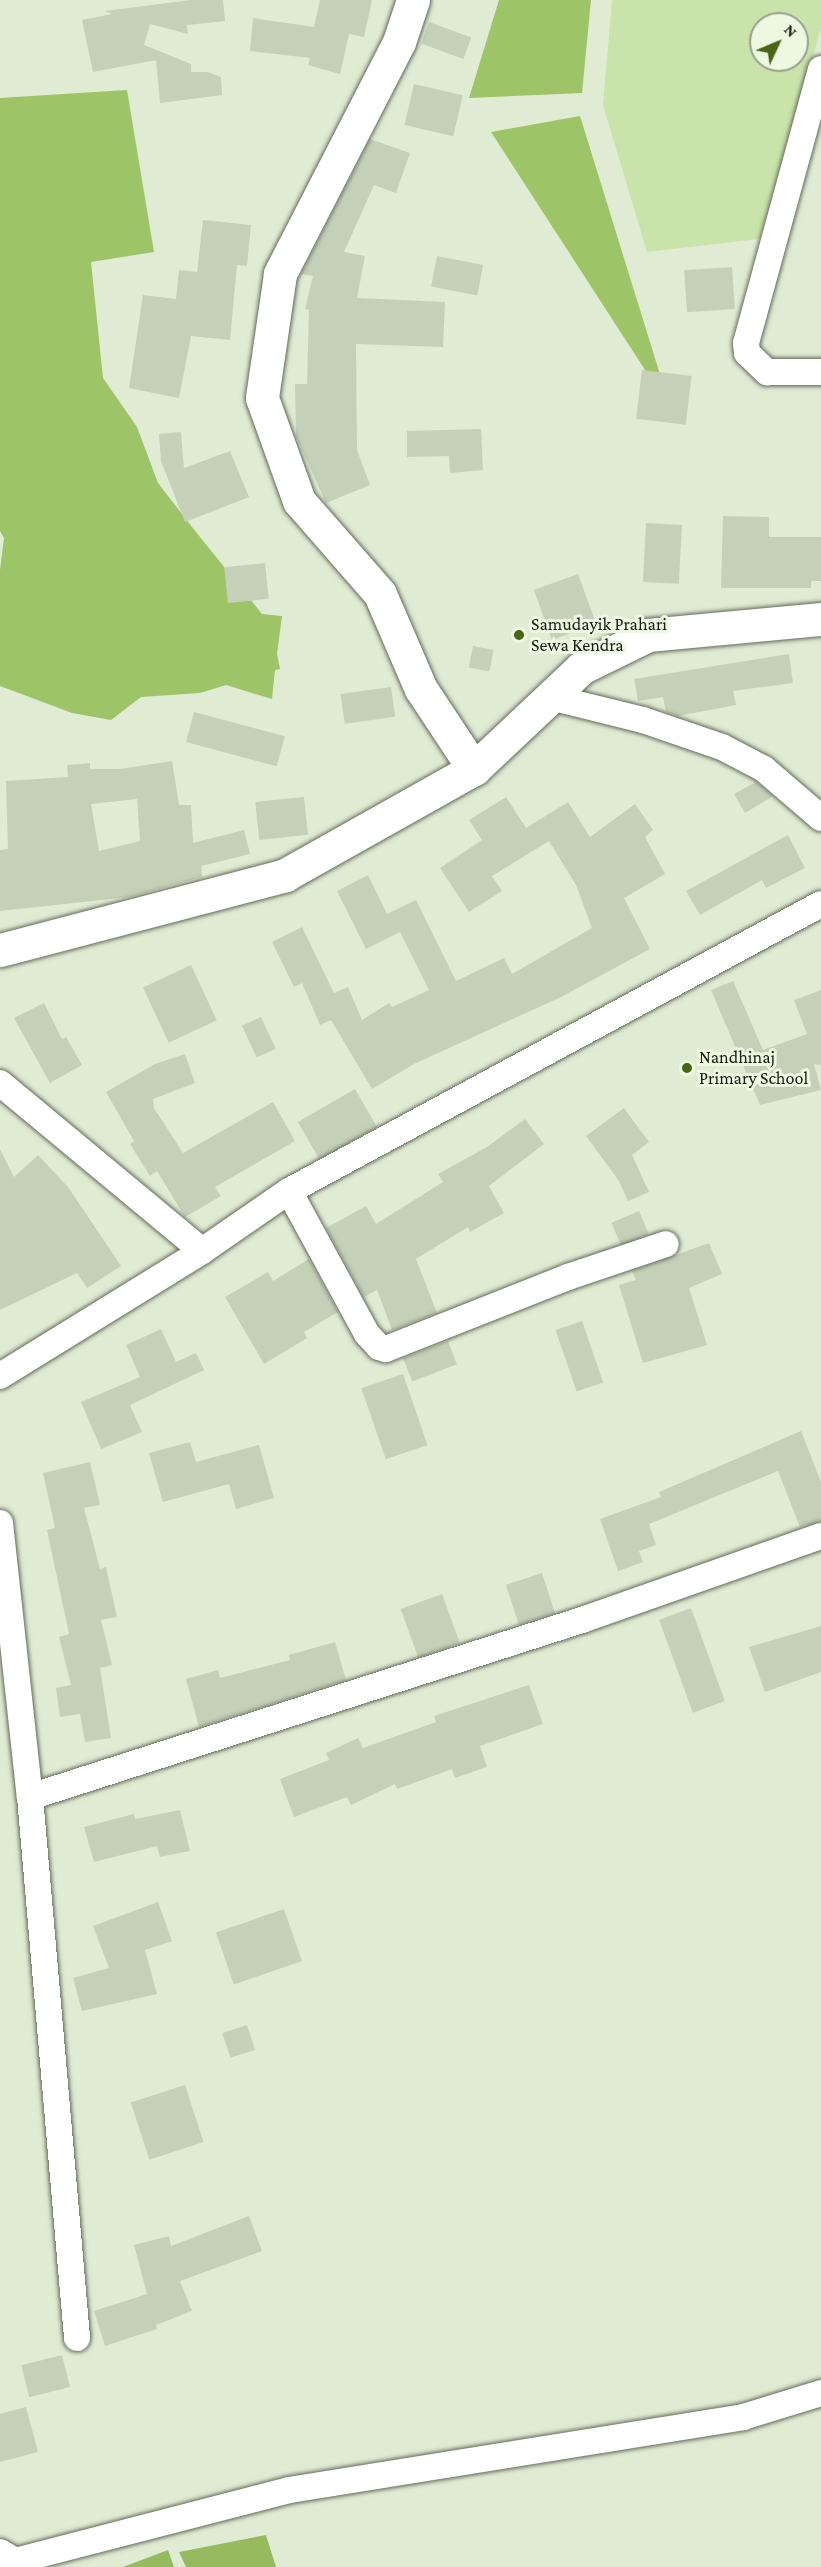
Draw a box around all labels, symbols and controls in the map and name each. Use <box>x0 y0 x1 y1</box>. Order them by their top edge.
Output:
north arrow <box>749 12 809 72</box>
text: N <box>781 21 801 40</box>
place label: Samudayik Prahari Sewa Kendra <box>531 614 667 656</box>
marker: Samudayik Prahari Sewa Kendra <box>512 628 526 642</box>
place label: Nandhinaj Primary School <box>699 1047 808 1090</box>
marker: Nandhinaj Primary School <box>680 1061 694 1075</box>

